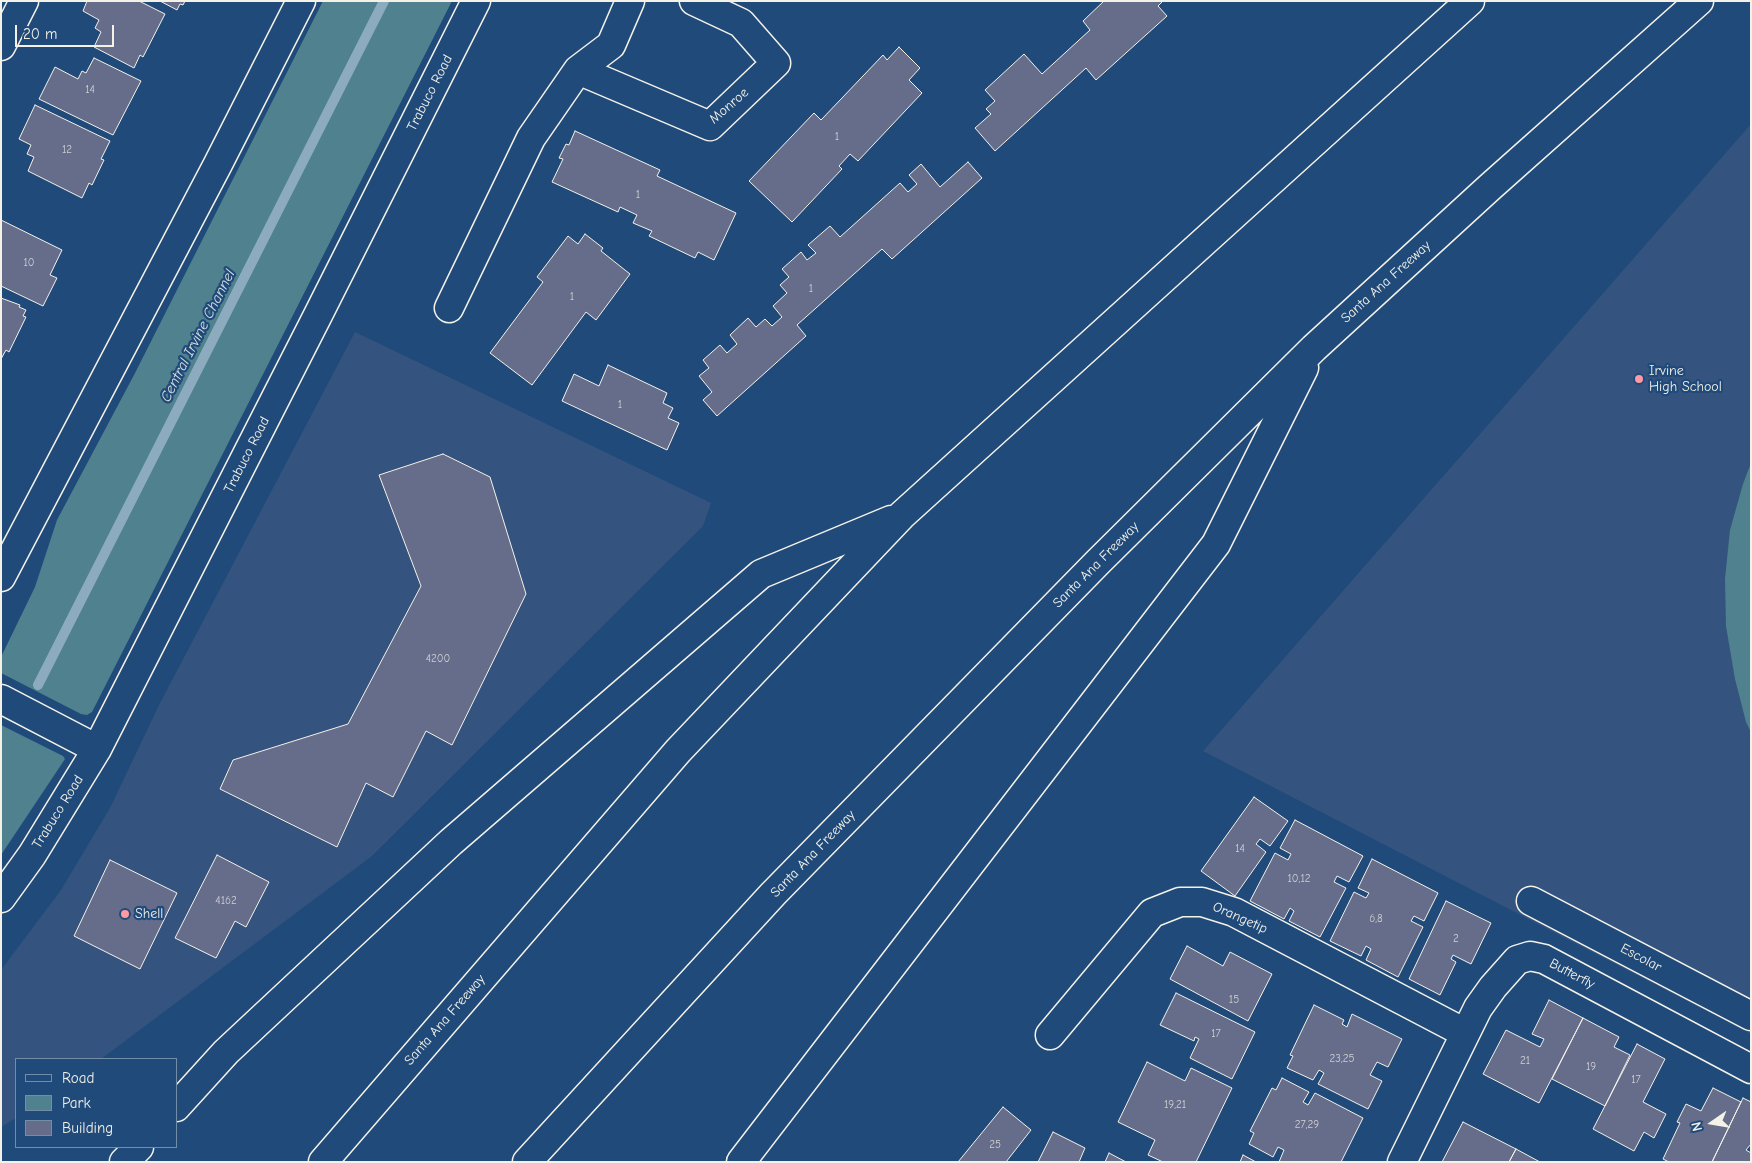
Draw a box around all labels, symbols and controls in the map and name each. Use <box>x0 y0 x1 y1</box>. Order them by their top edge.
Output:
scale bar <box>18 15 116 47</box>
text: 20 m <box>23 25 57 43</box>
street label: Trabuco Road <box>404 52 456 134</box>
house number: 14 <box>85 83 95 97</box>
street label: Monroe <box>706 84 752 128</box>
house number: 1 <box>835 130 839 144</box>
house number: 12 <box>62 143 72 157</box>
house number: 1 <box>636 188 640 202</box>
street label: Santa Ana Freeway <box>1338 237 1434 327</box>
house number: 10 <box>23 256 35 270</box>
water label: Central Irvine Channel <box>157 267 239 405</box>
house number: 1 <box>809 282 813 296</box>
house number: 1 <box>570 290 574 304</box>
place label: Irvine High School <box>1649 363 1722 396</box>
marker: Irvine High School <box>1633 373 1645 385</box>
house number: 1 <box>618 398 622 412</box>
street label: Trabuco Road <box>221 414 273 496</box>
street label: Santa Ana Freeway <box>1049 518 1143 612</box>
house number: 4200 <box>426 652 450 666</box>
street label: Trabuco Road <box>29 772 87 852</box>
street label: Santa Ana Freeway <box>767 807 859 901</box>
house number: 14 <box>1235 842 1245 856</box>
house number: 10,12 <box>1288 872 1310 886</box>
house number: 4162 <box>215 894 237 908</box>
street label: Orangetip <box>1210 898 1270 938</box>
place label: Shell <box>135 906 163 922</box>
marker: Shell <box>119 908 131 920</box>
house number: 6,8 <box>1369 912 1383 926</box>
house number: 2 <box>1453 932 1459 946</box>
street label: Escolar <box>1618 940 1664 976</box>
street label: Butterfly <box>1546 955 1598 993</box>
street label: Santa Ana Freeway <box>401 971 489 1069</box>
house number: 15 <box>1229 993 1239 1007</box>
house number: 17 <box>1211 1027 1221 1041</box>
house number: 23,25 <box>1330 1052 1354 1066</box>
house number: 21 <box>1520 1054 1530 1068</box>
legend <box>15 1058 178 1148</box>
house number: 19 <box>1586 1060 1596 1074</box>
text: Road <box>62 1069 94 1087</box>
house number: 17 <box>1631 1073 1641 1087</box>
text: Park <box>62 1094 91 1112</box>
house number: 19,21 <box>1164 1098 1186 1112</box>
north arrow <box>1687 1098 1737 1148</box>
house number: 27,29 <box>1295 1118 1319 1132</box>
text: Building <box>62 1119 113 1137</box>
text: N <box>1688 1120 1706 1133</box>
house number: 25 <box>989 1138 1001 1152</box>

